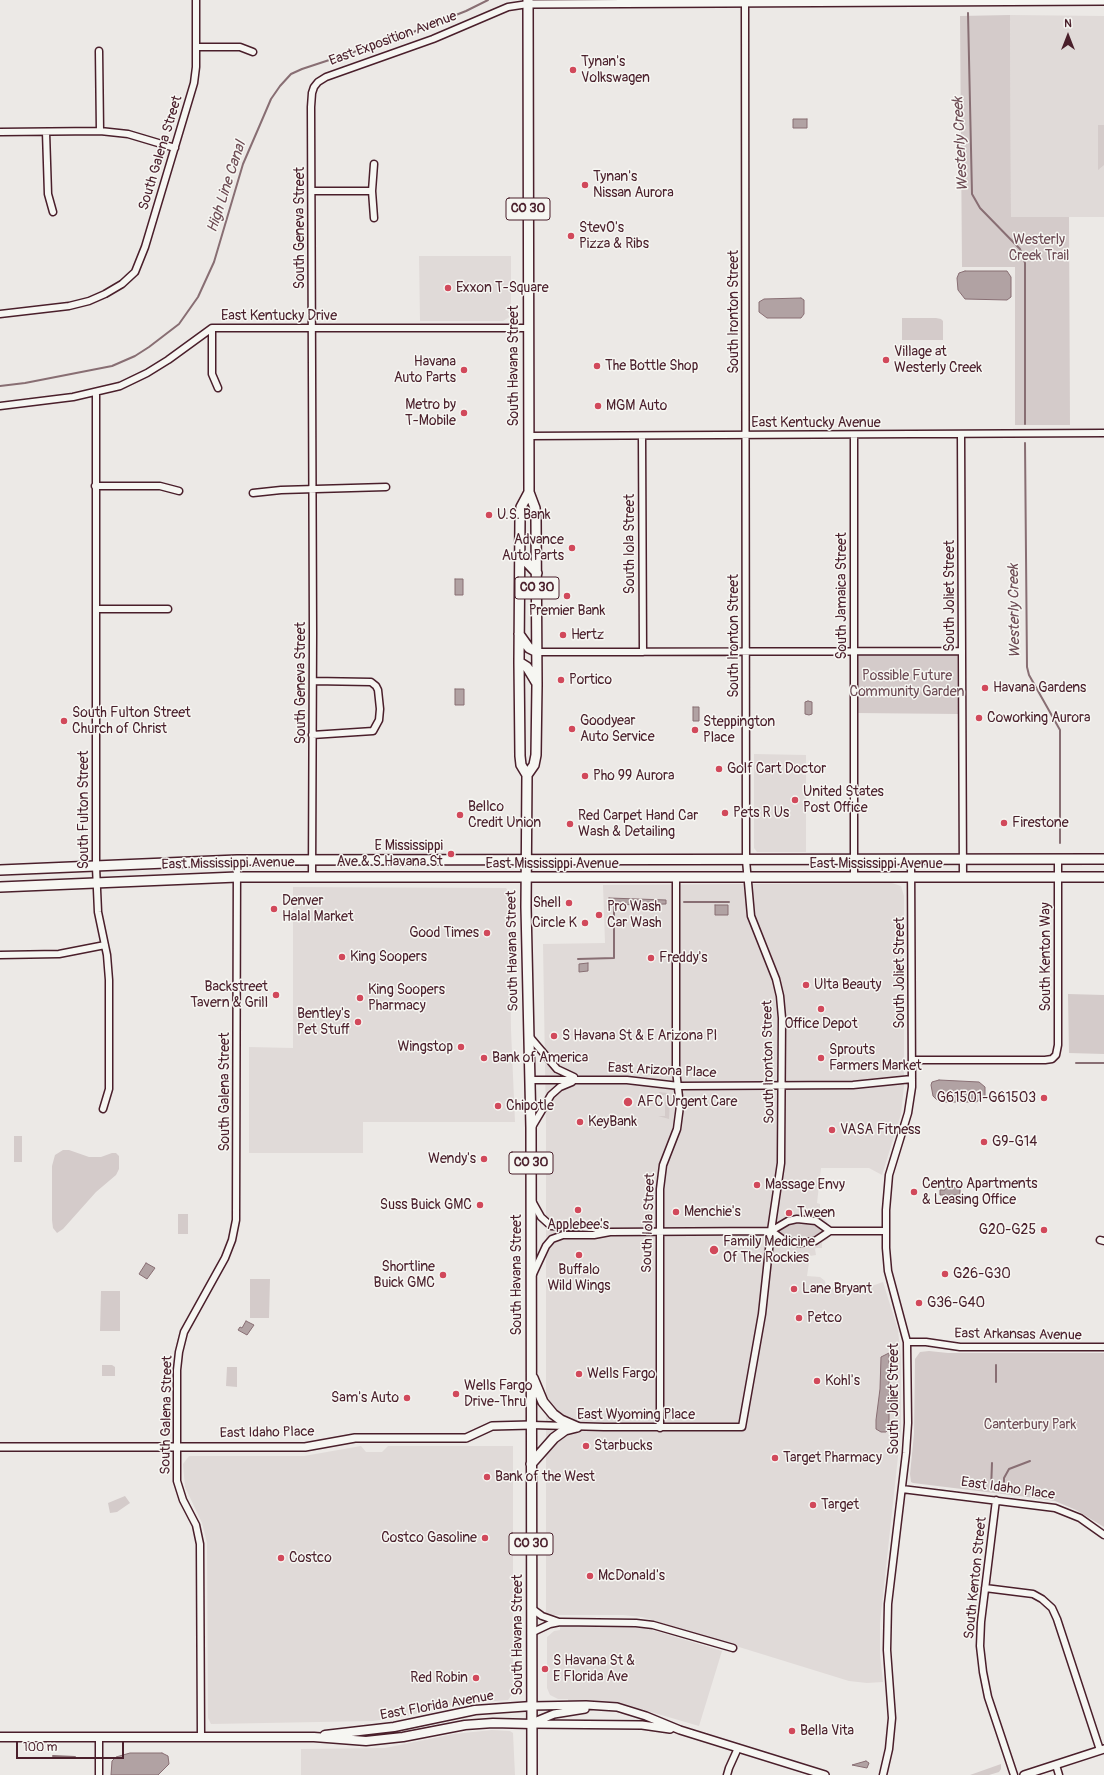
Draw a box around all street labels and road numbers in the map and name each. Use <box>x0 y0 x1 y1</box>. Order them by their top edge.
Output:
street label: East Exposition Avenue <box>327 8 459 70</box>
street label: South Galena Street <box>136 94 186 212</box>
street label: South Geneva Street <box>292 167 308 289</box>
road number: CO 30 <box>506 198 550 220</box>
street label: South Ironton Street <box>726 250 742 374</box>
street label: South Havana Street <box>506 305 522 427</box>
street label: East Kentucky Drive <box>221 308 337 324</box>
street label: East Kentucky Avenue <box>751 415 881 431</box>
street label: South Iola Street <box>622 494 638 594</box>
street label: South Jamaica Street <box>834 532 850 660</box>
street label: South Joliet Street <box>942 540 958 652</box>
street label: South Ironton Street <box>726 574 742 698</box>
road number: CO 30 <box>515 577 559 599</box>
street label: South Geneva Street <box>293 622 309 744</box>
street label: South Fulton Street <box>76 751 92 869</box>
street label: East Mississippi Avenue <box>161 854 295 874</box>
street label: East Mississippi Avenue <box>485 856 619 872</box>
street label: East Mississippi Avenue <box>809 856 943 872</box>
street label: South Havana Street <box>504 890 522 1012</box>
street label: South Kenton Way <box>1038 902 1054 1012</box>
street label: South Joliet Street <box>892 917 908 1029</box>
street label: South Ironton Street <box>760 1000 778 1124</box>
street label: South Galena Street <box>217 1032 233 1152</box>
street label: East Arizona Place <box>607 1060 717 1082</box>
road number: CO 30 <box>509 1152 553 1174</box>
street label: South Iola Street <box>639 1173 659 1273</box>
street label: South Havana Street <box>509 1214 525 1336</box>
street label: East Arkansas Avenue <box>954 1325 1082 1345</box>
street label: South Joliet Street <box>886 1343 902 1455</box>
street label: South Galena Street <box>158 1355 176 1475</box>
street label: East Wyoming Place <box>577 1407 695 1423</box>
street label: East Idaho Place <box>219 1424 315 1442</box>
street label: East Idaho Place <box>960 1474 1056 1504</box>
street label: South Kenton Street <box>961 1516 991 1640</box>
road number: CO 30 <box>509 1533 553 1555</box>
street label: South Havana Street <box>510 1574 526 1696</box>
street label: East Florida Avenue <box>379 1688 495 1724</box>

